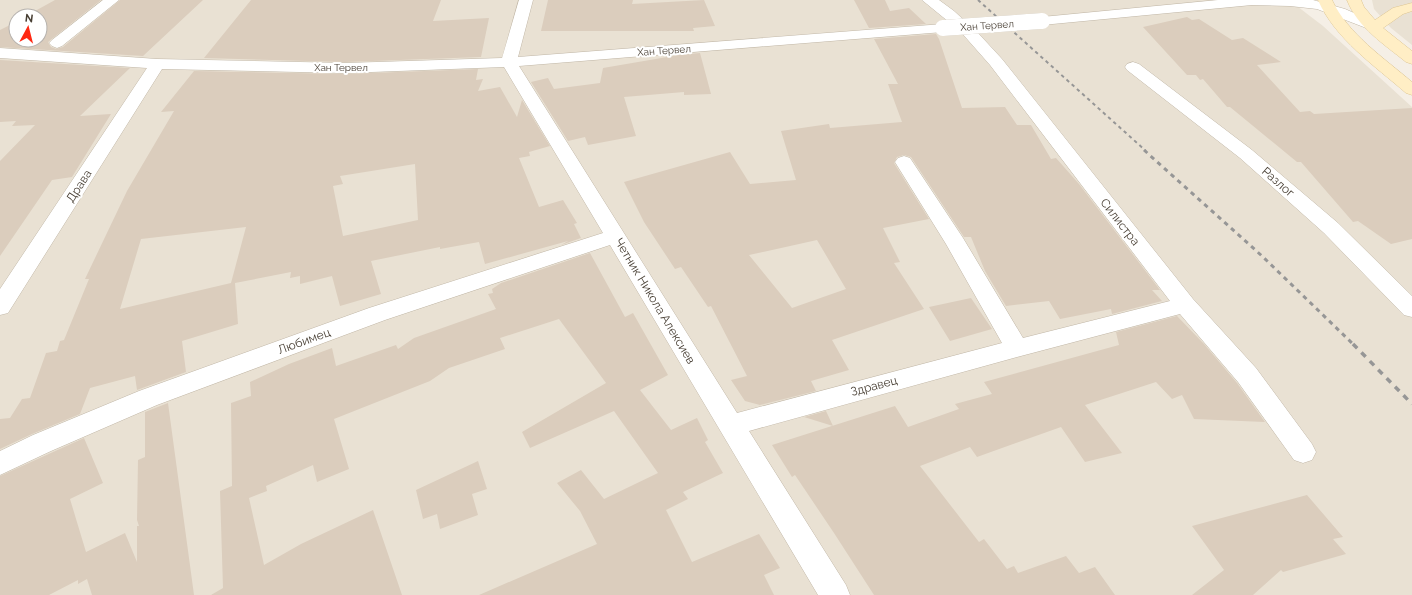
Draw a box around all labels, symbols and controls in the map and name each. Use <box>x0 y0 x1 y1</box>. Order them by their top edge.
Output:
north arrow <box>8 8 48 48</box>
text: N <box>24 12 34 26</box>
street label: Хан Тервел <box>960 18 1014 33</box>
street label: Хан Тервел <box>637 43 691 58</box>
street label: Хан Тервел <box>314 62 368 73</box>
street label: Разлог <box>1259 164 1297 200</box>
street label: Драва <box>63 167 95 205</box>
street label: Силистра <box>1097 196 1143 248</box>
street label: Четник Никола Алексиев <box>612 236 698 366</box>
street label: Любимец <box>276 325 332 357</box>
street label: Здравец <box>849 373 899 399</box>

